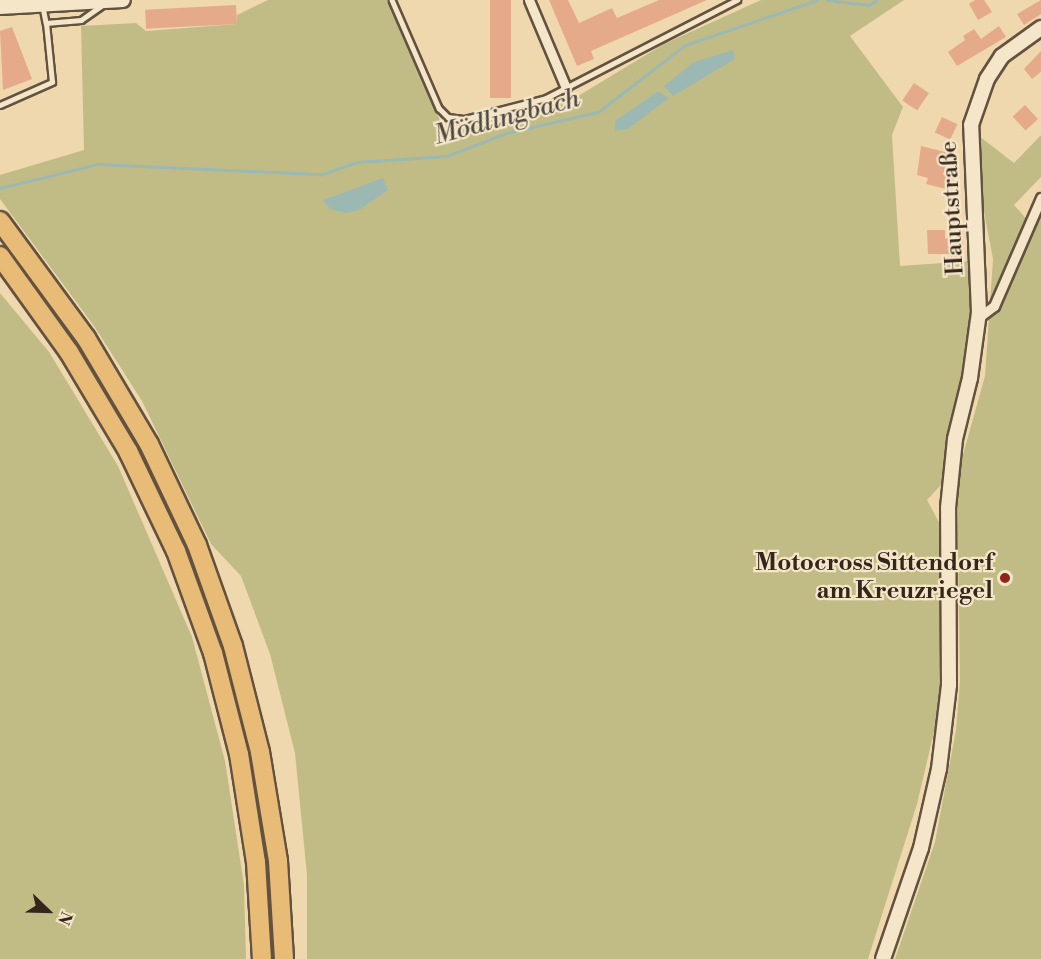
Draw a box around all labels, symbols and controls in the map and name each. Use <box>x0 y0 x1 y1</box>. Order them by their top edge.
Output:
water label: Mödlingbach <box>431 84 583 152</box>
street label: Hauptstraße <box>935 140 971 276</box>
place label: Motocross Sittendorf am Kreuzriegel <box>755 550 993 606</box>
marker: Motocross Sittendorf am Kreuzriegel <box>998 571 1012 585</box>
north arrow <box>18 881 78 941</box>
text: N <box>53 908 76 928</box>

